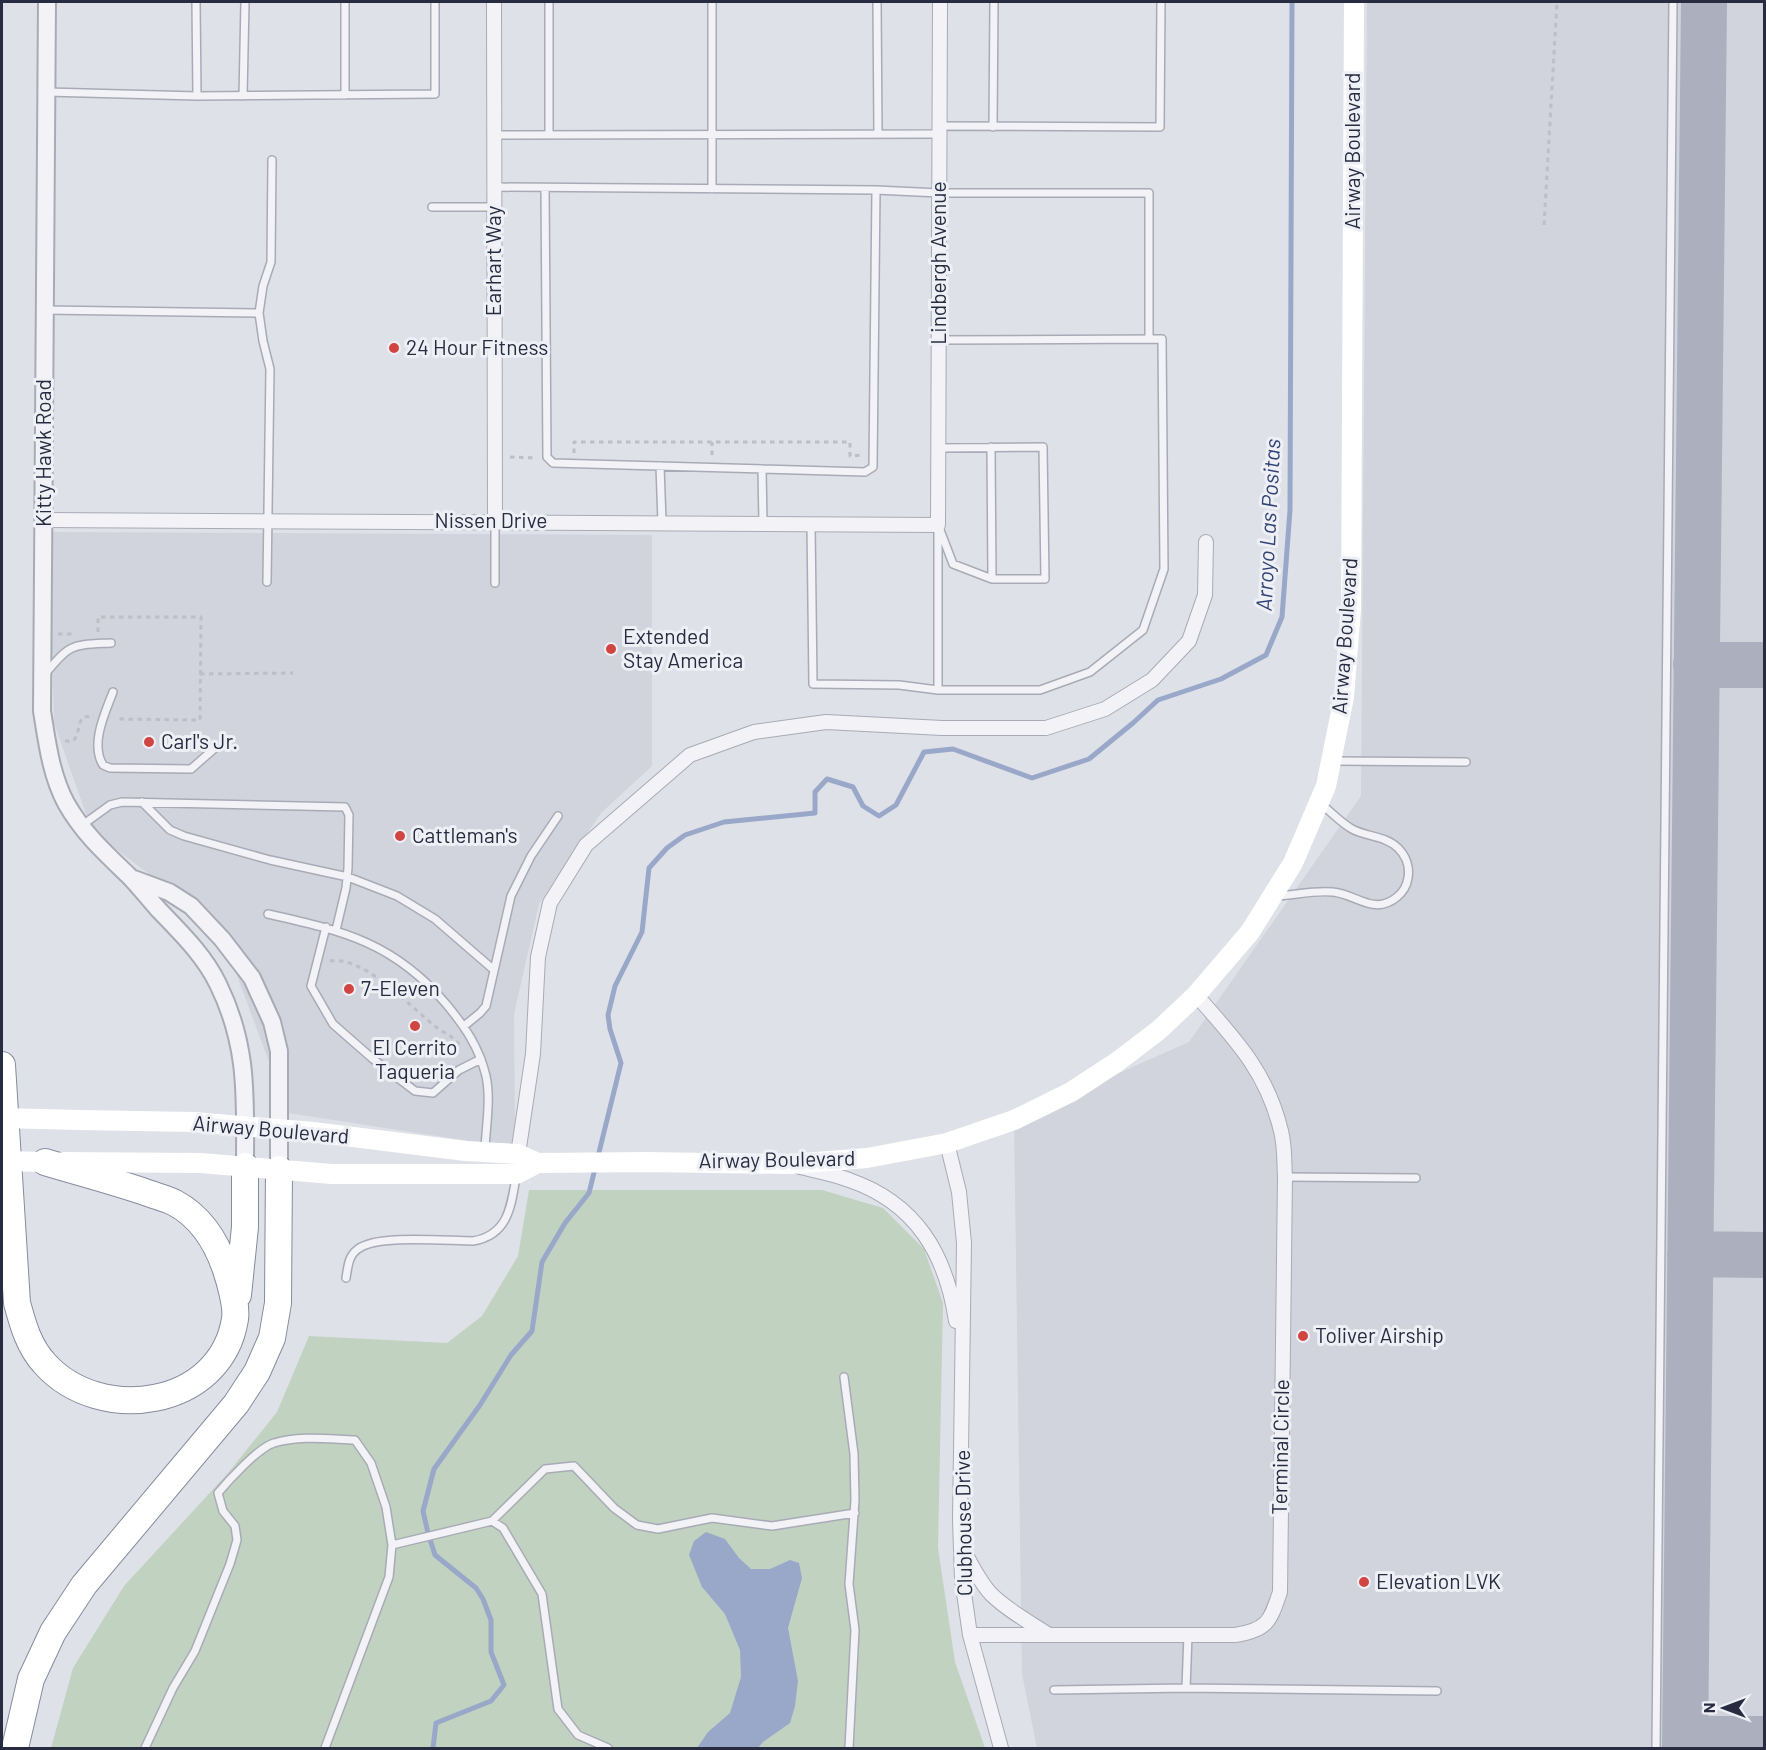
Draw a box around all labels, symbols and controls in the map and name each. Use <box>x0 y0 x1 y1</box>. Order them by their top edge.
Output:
street label: Airway Boulevard <box>1339 73 1364 229</box>
street label: Lindbergh Avenue <box>925 181 950 345</box>
street label: Earhart Way <box>480 205 505 316</box>
place label: 24 Hour Fitness <box>406 334 548 359</box>
marker: 24 Hour Fitness <box>387 341 401 355</box>
street label: Kitty Hawk Road <box>30 379 55 527</box>
water label: Arroyo Las Positas <box>1250 438 1284 612</box>
street label: Nissen Drive <box>435 507 547 532</box>
street label: Airway Boulevard <box>1326 557 1361 715</box>
place label: Extended Stay America <box>623 623 743 672</box>
marker: Extended Stay America <box>604 642 618 656</box>
place label: Carl's Jr. <box>161 728 238 753</box>
marker: Carl's Jr. <box>142 735 156 749</box>
place label: Cattleman's <box>412 822 518 847</box>
marker: Cattleman's <box>393 829 407 843</box>
place label: 7-Eleven <box>361 975 440 1000</box>
marker: 7-Eleven <box>342 982 356 996</box>
marker: El Cerrito Taqueria <box>408 1019 422 1033</box>
place label: El Cerrito Taqueria <box>372 1034 458 1083</box>
street label: Airway Boulevard <box>192 1109 350 1148</box>
street label: Airway Boulevard <box>698 1145 856 1172</box>
place label: Toliver Airship <box>1315 1322 1444 1347</box>
marker: Toliver Airship <box>1296 1329 1310 1343</box>
street label: Terminal Circle <box>1266 1379 1293 1515</box>
street label: Clubhouse Drive <box>949 1450 976 1596</box>
place label: Elevation LVK <box>1376 1568 1501 1593</box>
marker: Elevation LVK <box>1357 1575 1371 1589</box>
north arrow <box>1694 1678 1754 1738</box>
text: N <box>1699 1703 1718 1713</box>

